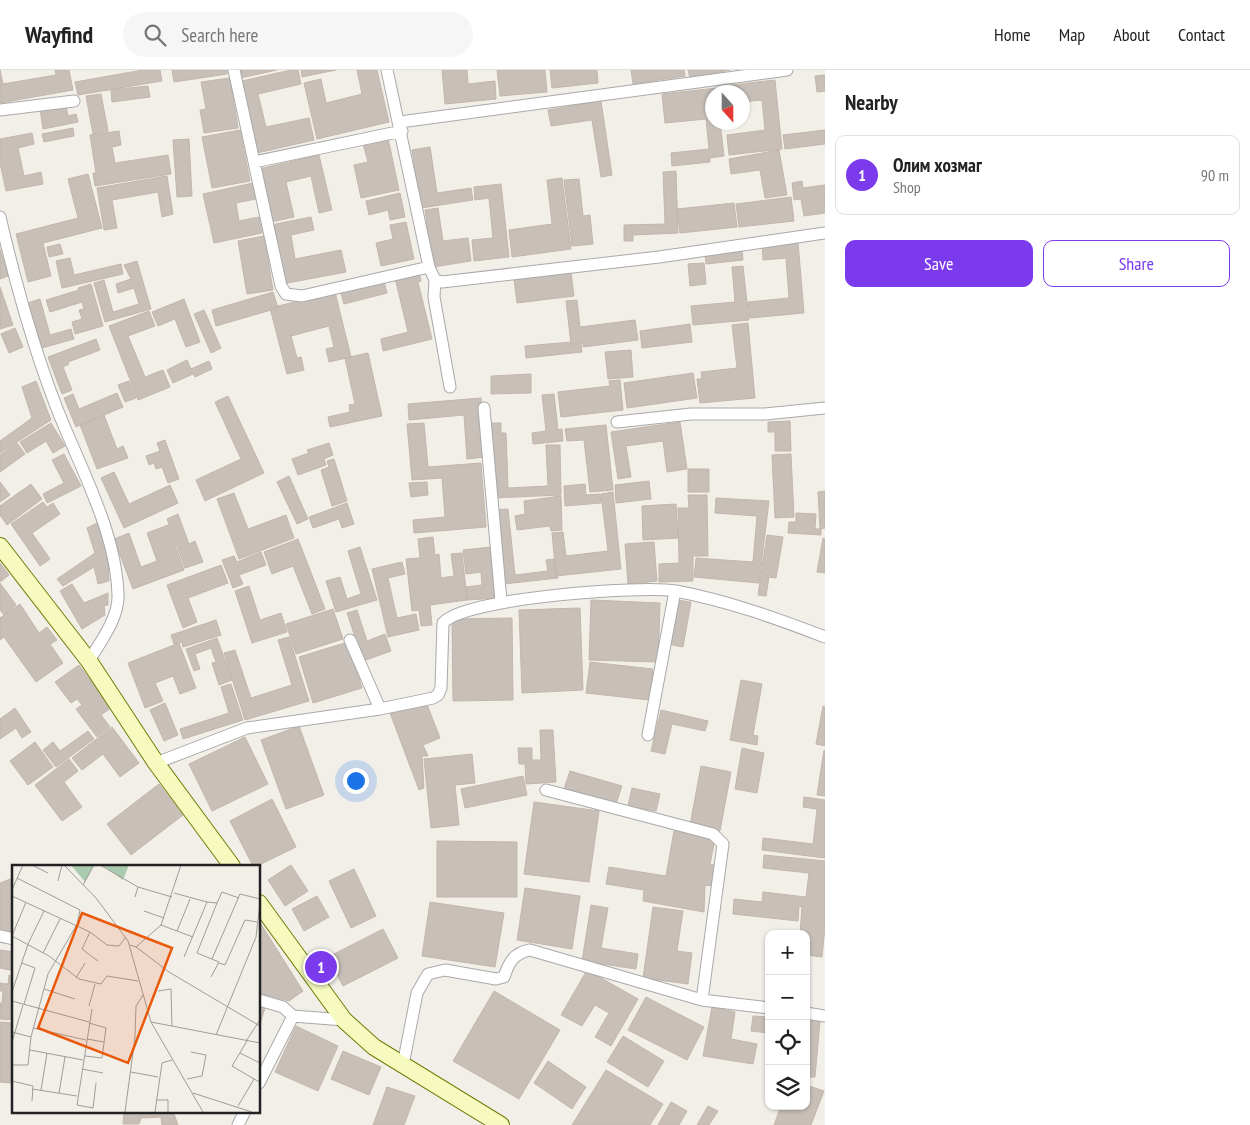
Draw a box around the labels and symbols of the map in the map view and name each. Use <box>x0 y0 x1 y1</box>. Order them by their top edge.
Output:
north arrow <box>705 85 750 130</box>
your location <box>343 768 369 794</box>
inset map <box>12 865 260 1112</box>
pin: 1 <box>305 948 337 986</box>

